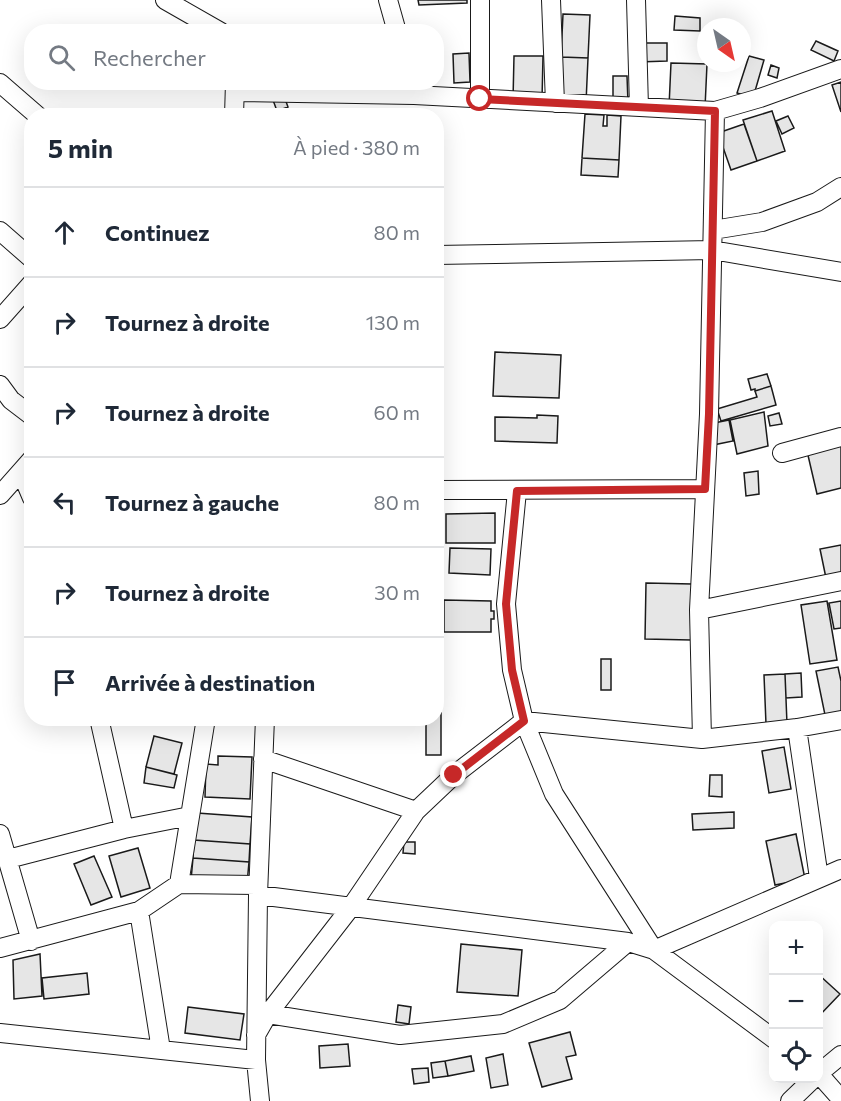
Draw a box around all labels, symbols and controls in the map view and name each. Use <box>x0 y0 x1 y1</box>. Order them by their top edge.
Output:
north arrow <box>697 18 751 72</box>
search box <box>24 24 444 90</box>
icon: search <box>45 41 78 74</box>
text: Rechercher <box>93 44 206 71</box>
route start <box>466 85 492 111</box>
text: 5 min <box>48 132 113 163</box>
text: À pied · 380 m <box>293 135 420 159</box>
icon: ahead <box>48 216 81 249</box>
text: Continuez <box>105 219 210 246</box>
text: 80 m <box>374 220 420 244</box>
icon: right <box>48 306 81 339</box>
text: Tournez à droite <box>105 309 270 336</box>
text: 130 m <box>366 310 420 334</box>
icon: right <box>48 396 81 429</box>
text: Tournez à droite <box>105 399 270 426</box>
text: 60 m <box>374 400 420 424</box>
icon: left <box>48 486 81 519</box>
text: Tournez à gauche <box>105 489 279 516</box>
text: 80 m <box>374 490 420 514</box>
icon: right <box>48 576 81 609</box>
text: Tournez à droite <box>105 579 270 606</box>
text: 30 m <box>374 580 420 604</box>
icon: arrive <box>48 666 81 699</box>
text: Arrivée à destination <box>105 669 315 696</box>
route end <box>440 761 466 787</box>
map controls <box>769 921 823 1083</box>
button: + <box>769 921 823 975</box>
button: − <box>769 975 823 1029</box>
button: locate <box>769 1029 823 1083</box>

